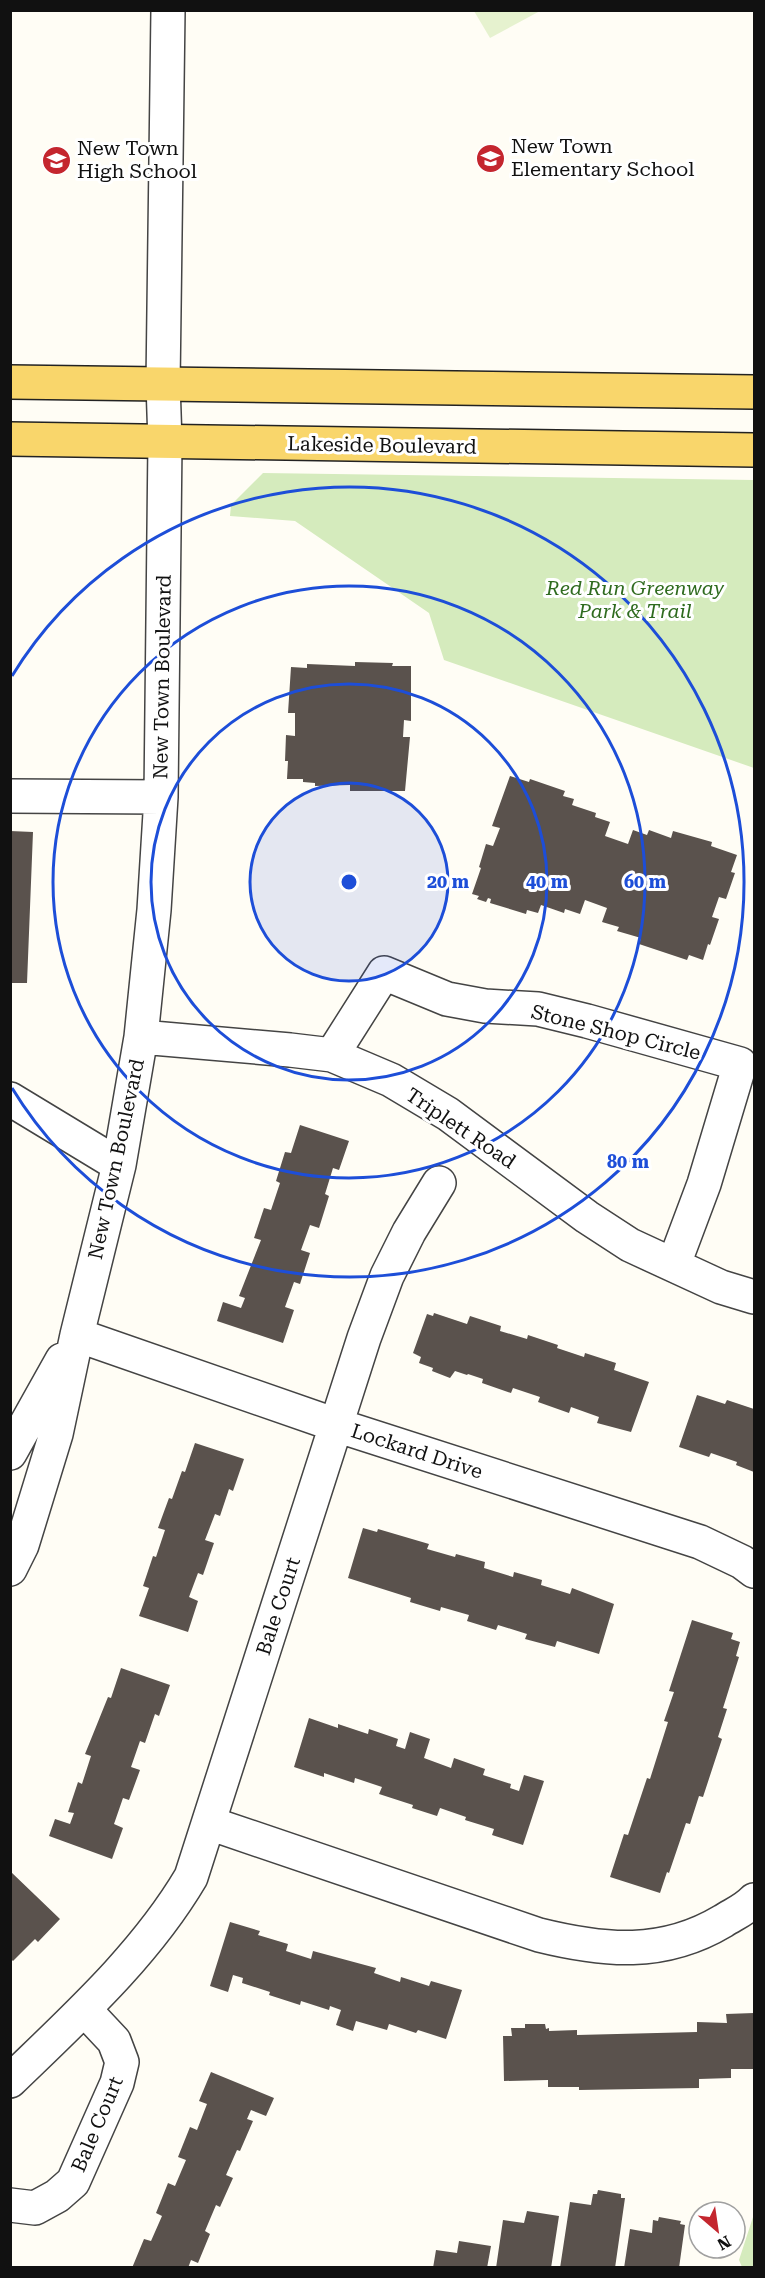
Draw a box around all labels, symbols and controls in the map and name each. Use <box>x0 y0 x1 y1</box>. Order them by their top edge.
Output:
place label: New Town Elementary School <box>511 134 694 181</box>
place label: New Town High School <box>77 136 197 183</box>
school or university icon: New Town Elementary School <box>474 142 506 174</box>
school or university icon: New Town High School <box>40 144 72 176</box>
street label: Lakeside Boulevard <box>287 431 477 459</box>
street label: New Town Boulevard <box>148 574 176 780</box>
park label: Red Run Greenway Park & Trail <box>545 576 725 623</box>
text: 20 m <box>427 871 470 892</box>
text: 40 m <box>526 871 569 892</box>
text: 60 m <box>624 871 667 892</box>
centre of rings <box>339 872 359 892</box>
street label: Stone Shop Circle <box>529 999 703 1065</box>
street label: New Town Boulevard <box>83 1056 149 1262</box>
street label: Triplett Road <box>402 1082 521 1174</box>
text: 80 m <box>607 1151 650 1172</box>
street label: Lockard Drive <box>348 1418 486 1484</box>
street label: Bale Court <box>251 1554 305 1658</box>
street label: Bale Court <box>66 2072 128 2175</box>
north arrow <box>687 2200 747 2260</box>
text: N <box>714 2231 734 2254</box>

